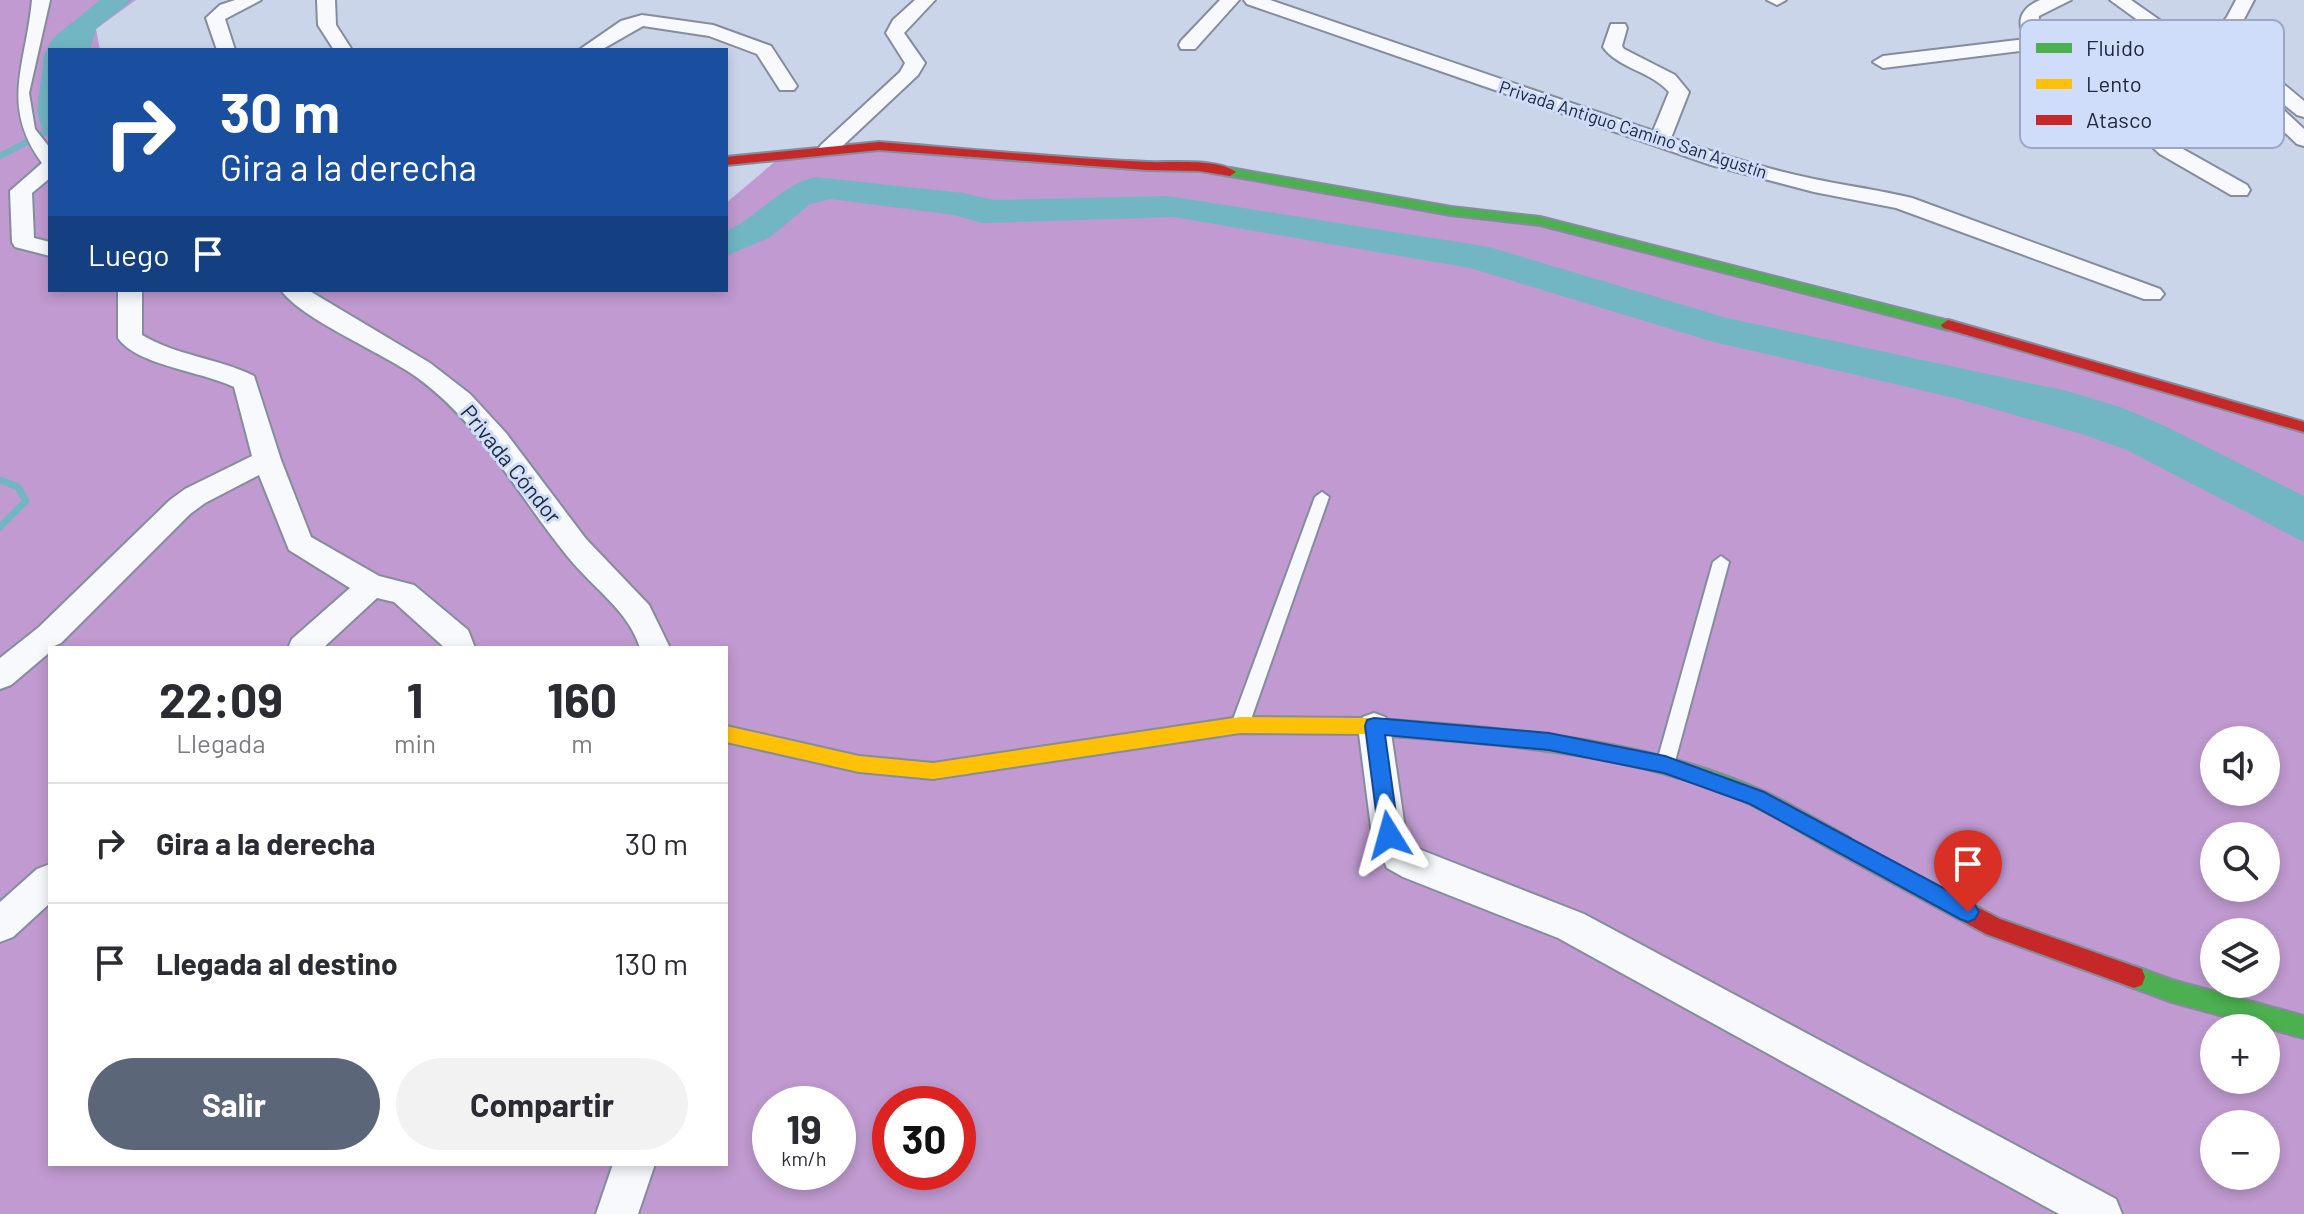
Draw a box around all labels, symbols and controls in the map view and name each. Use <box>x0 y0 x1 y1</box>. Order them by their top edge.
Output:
legend <box>2020 20 2284 148</box>
text: Fluido <box>2086 34 2145 60</box>
text: Lento <box>2086 70 2142 96</box>
street label: Privada Antiguo Camino San Agustín <box>1497 75 1770 183</box>
text: 30 m <box>220 77 340 144</box>
icon: right <box>88 80 192 184</box>
text: Atasco <box>2086 106 2152 132</box>
text: Gira a la derecha <box>220 145 477 188</box>
icon: arrive <box>186 232 230 276</box>
text: Luego <box>88 236 170 272</box>
street label: Privada Cóndor <box>456 399 567 528</box>
text: 22:09 <box>159 670 283 728</box>
text: 1 <box>406 670 423 728</box>
text: 160 <box>547 670 617 728</box>
map controls <box>2200 726 2280 1190</box>
button: sound <box>2200 726 2280 806</box>
text: Llegada <box>176 727 266 758</box>
text: min <box>394 727 436 758</box>
text: m <box>571 727 593 758</box>
position arrow <box>1347 793 1431 877</box>
icon: right <box>88 821 132 865</box>
button: search <box>2200 822 2280 902</box>
text: Gira a la derecha <box>156 825 375 861</box>
text: 30 m <box>625 825 688 861</box>
pin <box>1934 830 2002 912</box>
icon: arrive <box>1946 842 1990 886</box>
button: layers <box>2200 918 2280 998</box>
icon: arrive <box>88 941 132 985</box>
text: Llegada al destino <box>156 945 398 981</box>
text: 130 m <box>614 945 688 981</box>
button: + <box>2200 1014 2280 1094</box>
button: Salir <box>88 1058 380 1150</box>
button: Compartir <box>396 1058 688 1150</box>
speed limit sign: 30 <box>872 1086 976 1190</box>
text: 19 <box>786 1104 822 1152</box>
button: − <box>2200 1110 2280 1190</box>
text: km/h <box>781 1146 827 1170</box>

